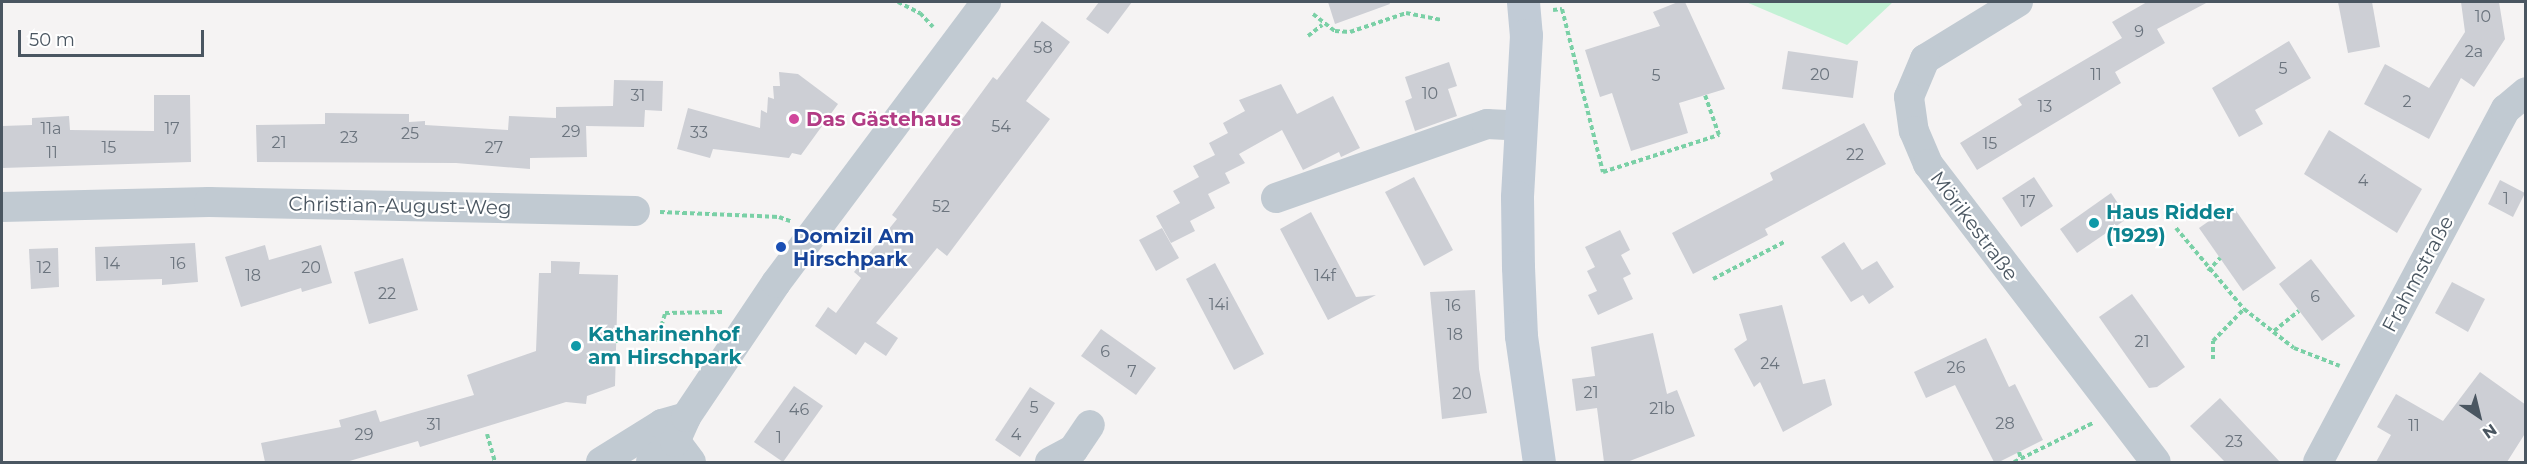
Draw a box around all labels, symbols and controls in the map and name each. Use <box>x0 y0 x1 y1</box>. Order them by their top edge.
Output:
house number: 10 <box>2475 7 2491 27</box>
scale bar <box>21 18 207 56</box>
house number: 9 <box>2134 22 2144 42</box>
text: 50 m <box>29 29 75 51</box>
house number: 58 <box>1033 38 1053 58</box>
house number: 2a <box>2465 42 2483 62</box>
house number: 5 <box>2278 59 2288 79</box>
house number: 20 <box>1810 65 1830 85</box>
house number: 11 <box>2090 65 2102 85</box>
house number: 5 <box>1651 66 1661 86</box>
house number: 10 <box>1422 84 1438 104</box>
house number: 31 <box>631 86 645 106</box>
house number: 2 <box>2402 92 2412 112</box>
house number: 13 <box>2038 97 2052 117</box>
place label: Das Gästehaus <box>806 107 961 131</box>
marker: Das Gästehaus <box>787 112 801 126</box>
house number: 54 <box>991 117 1011 137</box>
house number: 11a <box>41 119 61 139</box>
house number: 17 <box>164 119 180 139</box>
house number: 29 <box>562 122 580 142</box>
house number: 33 <box>690 123 708 143</box>
house number: 25 <box>401 124 419 144</box>
house number: 23 <box>340 128 358 148</box>
house number: 21 <box>272 133 286 153</box>
house number: 15 <box>1983 134 1997 154</box>
house number: 15 <box>102 138 116 158</box>
house number: 27 <box>485 138 503 158</box>
house number: 11 <box>46 143 58 163</box>
house number: 22 <box>1846 145 1864 165</box>
street label: Mörikestraße <box>1925 167 2023 285</box>
house number: 4 <box>2358 171 2368 191</box>
house number: 1 <box>2503 189 2509 209</box>
street label: Christian-August-Weg <box>288 192 512 220</box>
house number: 17 <box>2020 192 2036 212</box>
house number: 52 <box>932 197 950 217</box>
place label: Haus Ridder (1929) <box>2106 200 2234 247</box>
street label: Frahmstraße <box>2377 212 2459 336</box>
marker: Haus Ridder (1929) <box>2087 216 2101 230</box>
place label: Domizil Am Hirschpark <box>793 224 914 271</box>
marker: Domizil Am Hirschpark <box>774 240 788 254</box>
house number: 14 <box>104 254 120 274</box>
house number: 16 <box>170 254 186 274</box>
house number: 12 <box>37 258 51 278</box>
house number: 20 <box>301 258 321 278</box>
house number: 18 <box>245 266 261 286</box>
house number: 14f <box>1314 266 1336 286</box>
house number: 22 <box>378 284 396 304</box>
house number: 6 <box>2310 287 2320 307</box>
house number: 14i <box>1209 295 1229 315</box>
house number: 16 <box>1445 296 1461 316</box>
place label: Katharinenhof am Hirschpark <box>588 322 742 369</box>
house number: 18 <box>1447 325 1463 345</box>
house number: 21 <box>2135 332 2149 352</box>
marker: Katharinenhof am Hirschpark <box>569 339 583 353</box>
house number: 6 <box>1100 342 1110 362</box>
house number: 24 <box>1760 354 1780 374</box>
house number: 26 <box>1947 358 1965 378</box>
house number: 7 <box>1127 362 1137 382</box>
house number: 21 <box>1584 383 1598 403</box>
house number: 20 <box>1452 384 1472 404</box>
north arrow <box>2449 386 2509 446</box>
house number: 5 <box>1029 398 1039 418</box>
house number: 21b <box>1649 399 1675 419</box>
house number: 46 <box>789 400 809 420</box>
house number: 28 <box>1995 414 2015 434</box>
house number: 31 <box>427 415 441 435</box>
house number: 11 <box>2408 416 2420 436</box>
text: N <box>2479 420 2500 443</box>
house number: 29 <box>355 425 373 445</box>
house number: 4 <box>1011 425 1021 445</box>
house number: 1 <box>776 428 782 448</box>
house number: 23 <box>2225 432 2243 452</box>

